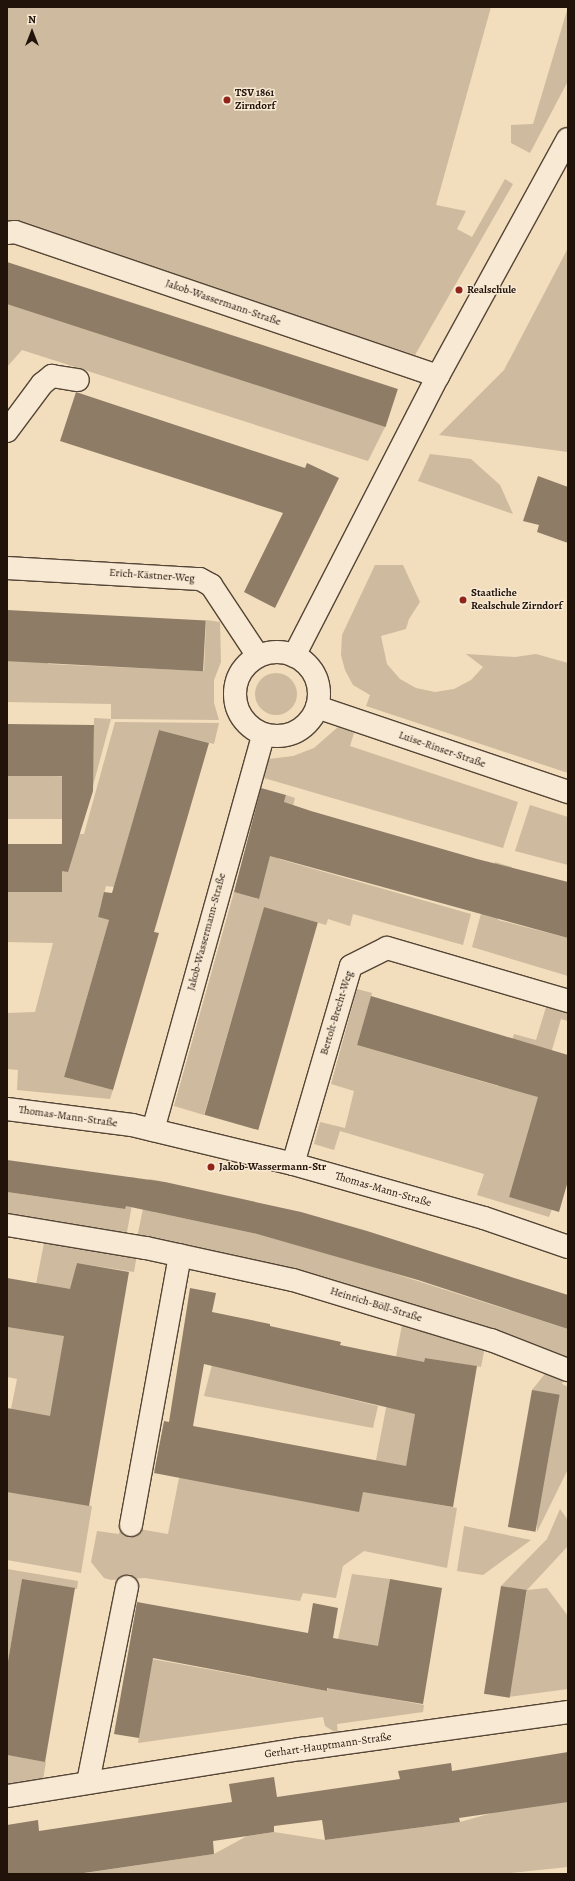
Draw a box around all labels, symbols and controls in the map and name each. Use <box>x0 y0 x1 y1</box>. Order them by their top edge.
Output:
north arrow <box>12 12 52 52</box>
text: N <box>28 12 36 27</box>
place label: TSV 1861 Zirndorf <box>235 87 275 113</box>
marker: TSV 1861 Zirndorf <box>222 95 232 105</box>
street label: Jakob-Wassermann-Straße <box>164 277 282 329</box>
place label: Realschule <box>467 283 516 297</box>
marker: Realschule <box>454 285 464 295</box>
street label: Erich-Kästner-Weg <box>109 566 195 586</box>
place label: Staatliche Realschule Zirndorf <box>471 587 562 613</box>
marker: Staatliche Realschule Zirndorf <box>458 595 468 605</box>
street label: Luise-Rinser-Straße <box>397 729 487 771</box>
street label: Jakob-Wassermann-Straße <box>185 872 229 992</box>
street label: Bertolt-Brecht-Weg <box>318 969 356 1057</box>
street label: Thomas-Mann-Straße <box>18 1104 118 1130</box>
place label: Jakob-Wassermann-Str <box>219 1160 326 1174</box>
marker: Jakob-Wassermann-Str <box>206 1162 216 1172</box>
street label: Thomas-Mann-Straße <box>333 1170 433 1210</box>
street label: Heinrich-Böll-Straße <box>328 1285 424 1325</box>
street label: Gerhart-Hauptmann-Straße <box>264 1731 392 1761</box>

